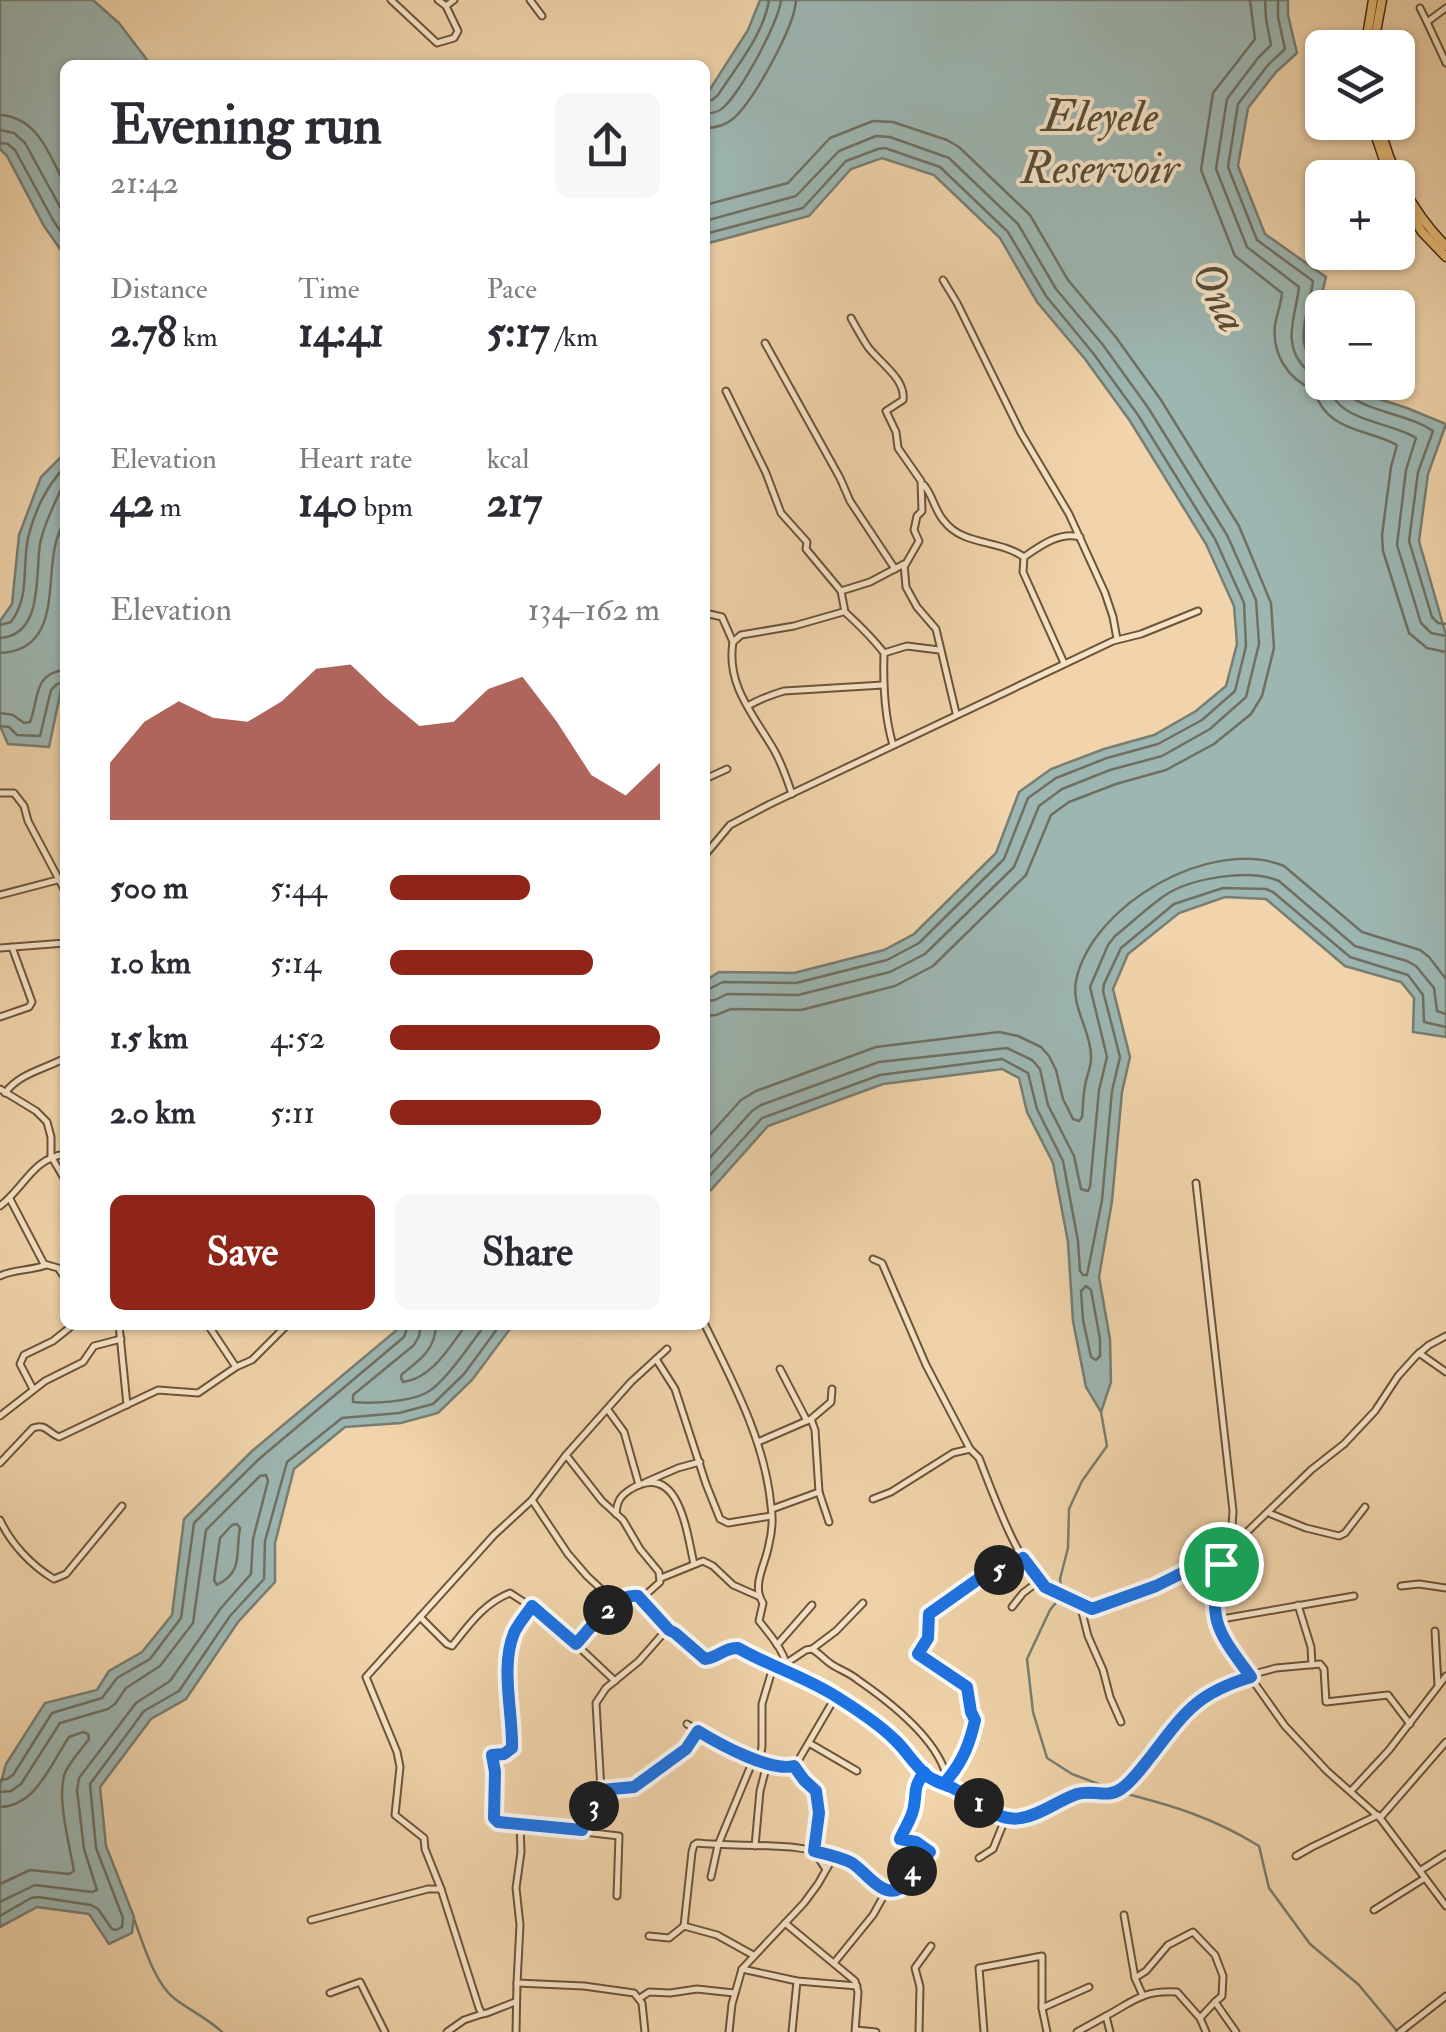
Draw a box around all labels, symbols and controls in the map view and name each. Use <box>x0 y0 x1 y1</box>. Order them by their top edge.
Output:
map controls <box>1305 30 1415 400</box>
button: layers <box>1305 30 1415 140</box>
water label: Eleyele Reservoir <box>1020 89 1181 197</box>
text: Evening run <box>110 91 382 160</box>
button: share <box>555 93 660 198</box>
button: + <box>1305 160 1415 270</box>
text: 21:42 <box>110 163 179 203</box>
water label: Ona <box>1178 252 1261 342</box>
text: Distance <box>110 272 208 307</box>
text: Time <box>298 272 360 307</box>
text: Pace <box>487 272 537 307</box>
button: − <box>1305 290 1415 400</box>
text: 2.78 <box>110 307 177 359</box>
text: 14:41 <box>298 307 384 359</box>
text: 5:17 <box>487 307 550 359</box>
text: km <box>177 320 218 355</box>
text: /km <box>550 320 598 355</box>
text: Elevation <box>110 442 217 477</box>
text: Heart rate <box>298 442 412 477</box>
text: kcal <box>487 442 530 477</box>
text: 42 <box>110 477 154 529</box>
text: 140 <box>298 477 358 529</box>
text: 217 <box>487 477 542 529</box>
text: m <box>154 490 182 525</box>
text: bpm <box>358 490 413 525</box>
text: Elevation <box>110 590 232 630</box>
text: 134–162 m <box>528 590 660 630</box>
text: 500 m <box>110 868 188 908</box>
text: 5:44 <box>270 868 326 908</box>
text: 1.0 km <box>110 943 191 983</box>
text: 5:14 <box>270 943 321 983</box>
text: 1.5 km <box>110 1018 188 1058</box>
text: 4:52 <box>270 1018 325 1058</box>
text: 2.0 km <box>110 1093 196 1133</box>
text: 5:11 <box>270 1093 315 1133</box>
button: Save <box>110 1195 375 1310</box>
button: Share <box>395 1195 660 1310</box>
pin <box>1179 1522 1264 1607</box>
icon: arrive <box>1194 1537 1249 1592</box>
pin: 5 <box>974 1545 1024 1595</box>
text: 5 <box>993 1552 1005 1587</box>
pin: 2 <box>583 1585 633 1635</box>
text: 2 <box>601 1592 615 1627</box>
pin: 1 <box>954 1778 1004 1828</box>
pin: 3 <box>569 1781 619 1831</box>
text: 1 <box>974 1785 984 1820</box>
text: 3 <box>589 1788 599 1823</box>
pin: 4 <box>887 1846 937 1896</box>
text: 4 <box>904 1853 920 1888</box>

